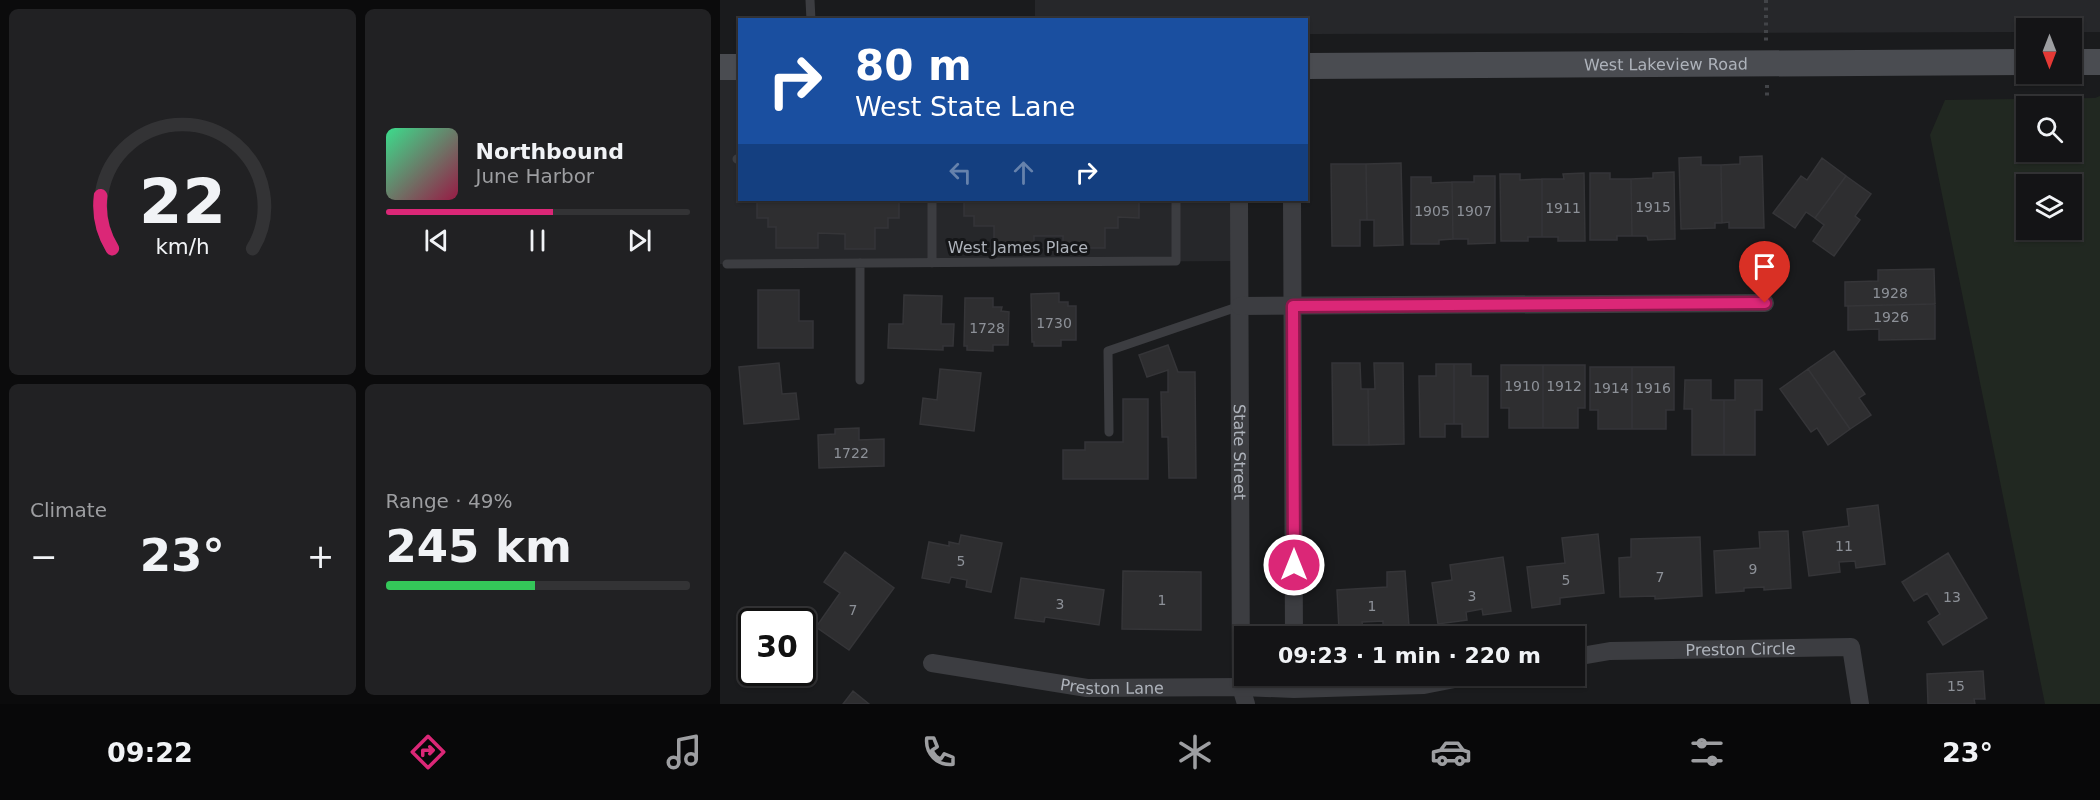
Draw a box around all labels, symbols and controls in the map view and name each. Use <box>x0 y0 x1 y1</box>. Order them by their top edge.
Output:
north arrow <box>2016 18 2082 84</box>
map controls <box>2016 18 2082 240</box>
text: 80 m <box>855 41 972 90</box>
icon: right <box>756 42 834 120</box>
street label: West Lakeview Road <box>1584 54 1748 74</box>
text: West State Lane <box>855 91 1075 122</box>
button: search <box>2016 96 2082 162</box>
text: Northbound <box>476 139 624 164</box>
icon: left <box>944 156 977 189</box>
icon: ahead <box>1007 156 1040 189</box>
icon: right <box>1070 156 1103 189</box>
text: June Harbor <box>476 164 594 188</box>
text: 22 <box>139 165 226 238</box>
button: layers <box>2016 174 2082 240</box>
house number: 1915 <box>1635 199 1671 215</box>
house number: 1911 <box>1545 200 1581 216</box>
house number: 1905 <box>1414 203 1450 219</box>
house number: 1907 <box>1456 203 1492 219</box>
icon: previous <box>420 224 453 257</box>
icon: pause <box>521 224 554 257</box>
icon: next <box>623 224 656 257</box>
text: km/h <box>155 235 209 260</box>
street label: West James Place <box>948 238 1088 257</box>
pin <box>1739 241 1790 303</box>
icon: arrive <box>1748 250 1781 283</box>
house number: 1928 <box>1872 285 1908 301</box>
house number: 1926 <box>1873 309 1909 325</box>
house number: 1730 <box>1036 315 1072 331</box>
house number: 1728 <box>969 320 1005 336</box>
house number: 1910 <box>1504 378 1540 394</box>
house number: 1912 <box>1546 378 1582 394</box>
house number: 1914 <box>1593 380 1629 396</box>
house number: 1916 <box>1635 380 1671 396</box>
street label: State Street <box>1230 404 1250 500</box>
house number: 1722 <box>833 445 869 461</box>
text: Range · 49% <box>386 489 512 513</box>
text: Climate <box>30 498 107 522</box>
text: 245 km <box>386 520 572 573</box>
text: 23° <box>140 529 225 582</box>
position arrow <box>1262 533 1326 597</box>
text: − <box>30 537 58 576</box>
text: + <box>307 537 335 576</box>
house number: 11 <box>1835 538 1853 554</box>
house number: 5 <box>957 553 965 569</box>
house number: 9 <box>1749 561 1757 577</box>
house number: 7 <box>1656 569 1664 585</box>
house number: 5 <box>1562 572 1570 588</box>
house number: 3 <box>1468 588 1476 604</box>
house number: 13 <box>1943 589 1961 605</box>
house number: 1 <box>1158 592 1166 608</box>
house number: 3 <box>1056 596 1064 612</box>
house number: 1 <box>1368 598 1376 614</box>
house number: 7 <box>849 602 857 618</box>
speed limit sign: 30 <box>738 608 816 686</box>
street label: Preston Circle <box>1685 638 1796 659</box>
text: 09:23 · 1 min · 220 m <box>1278 643 1541 668</box>
street label: Preston Lane <box>1059 674 1164 698</box>
house number: 15 <box>1947 678 1965 694</box>
icon: directions <box>407 731 449 773</box>
icon: music <box>663 731 705 773</box>
icon: phone <box>918 731 960 773</box>
icon: climate <box>1174 731 1216 773</box>
icon: car <box>1430 731 1472 773</box>
icon: filters <box>1686 731 1728 773</box>
text: 09:22 <box>107 737 193 768</box>
text: 23° <box>1942 737 1993 768</box>

